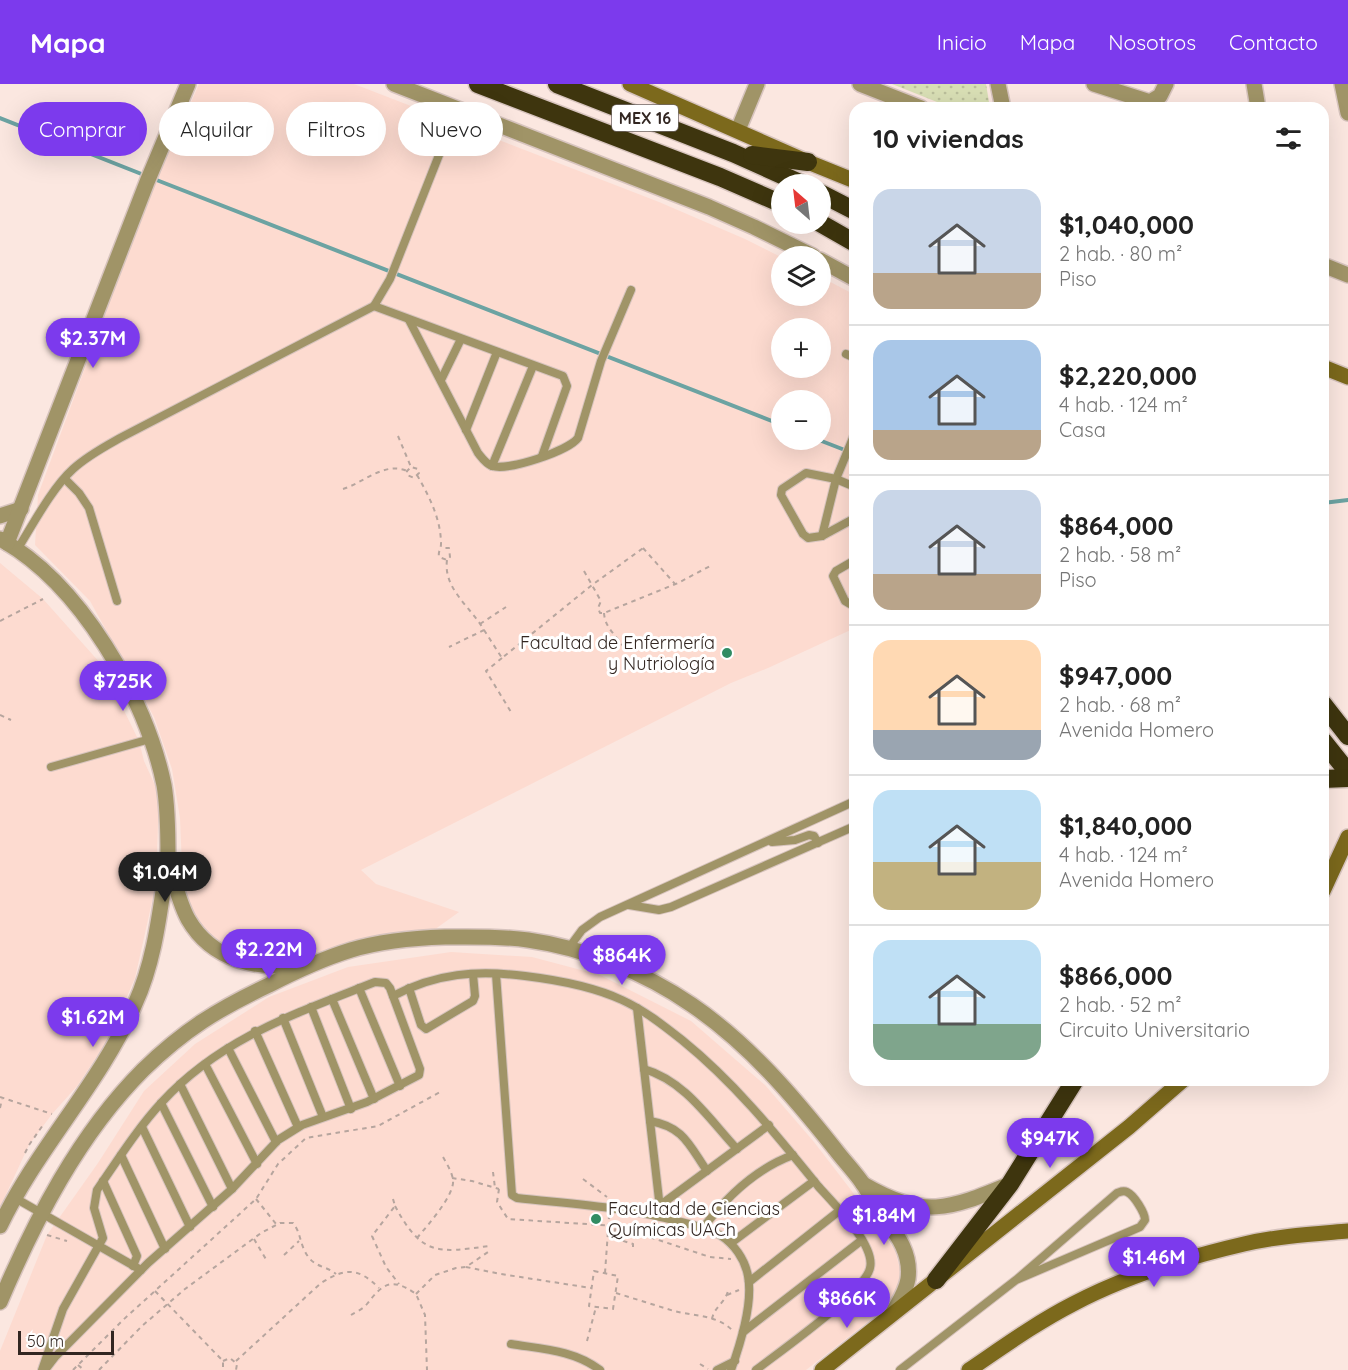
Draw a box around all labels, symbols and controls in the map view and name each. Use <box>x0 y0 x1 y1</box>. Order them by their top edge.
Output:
text: Mapa <box>30 25 106 60</box>
text: Inicio <box>937 29 987 55</box>
text: Mapa <box>1020 29 1075 55</box>
text: Nosotros <box>1108 29 1196 55</box>
text: Contacto <box>1229 29 1318 55</box>
chip: Comprar <box>18 102 147 156</box>
chip: Alquilar <box>159 102 274 156</box>
chip: Filtros <box>286 102 386 156</box>
chip: Nuevo <box>398 102 503 156</box>
road number: MEX 16 <box>612 105 678 131</box>
text: 10 viviendas <box>873 122 1024 155</box>
icon: filters <box>1272 122 1305 155</box>
north arrow <box>771 174 831 234</box>
map controls <box>771 174 831 450</box>
text: $1,040,000 <box>1059 208 1194 241</box>
icon: home <box>921 213 993 285</box>
text: 2 hab. · 80 m² <box>1059 241 1182 266</box>
button: layers <box>771 246 831 306</box>
text: Piso <box>1059 266 1097 291</box>
pin: $2.37M <box>44 318 142 369</box>
button: + <box>771 318 831 378</box>
text: $2.37M <box>60 325 126 350</box>
text: $2,220,000 <box>1059 359 1197 392</box>
icon: home <box>921 364 993 436</box>
button: − <box>771 390 831 450</box>
text: 4 hab. · 124 m² <box>1059 392 1188 417</box>
text: Casa <box>1059 417 1106 442</box>
text: $864,000 <box>1059 509 1173 542</box>
icon: home <box>921 514 993 586</box>
text: 2 hab. · 58 m² <box>1059 542 1181 567</box>
text: Piso <box>1059 567 1097 592</box>
place label: Facultad de Enfermería y Nutriología <box>520 631 715 675</box>
marker: Facultad de Enfermería y Nutriología <box>720 646 734 660</box>
text: $947,000 <box>1059 659 1172 692</box>
pin: $725K <box>81 661 165 712</box>
icon: home <box>921 664 993 736</box>
text: $725K <box>94 668 152 693</box>
text: 2 hab. · 68 m² <box>1059 692 1181 717</box>
text: Avenida Homero <box>1059 717 1214 742</box>
text: $1,840,000 <box>1059 809 1192 842</box>
icon: home <box>921 814 993 886</box>
text: 4 hab. · 124 m² <box>1059 842 1188 867</box>
pin: $1.04M <box>116 852 214 903</box>
text: $1.04M <box>132 859 198 884</box>
text: Avenida Homero <box>1059 867 1214 892</box>
pin: $2.22M <box>220 929 318 980</box>
pin: $864K <box>580 935 664 986</box>
text: $2.22M <box>235 936 303 961</box>
text: $864K <box>593 942 651 967</box>
text: $866,000 <box>1059 959 1173 992</box>
icon: home <box>921 964 993 1036</box>
text: 2 hab. · 52 m² <box>1059 992 1182 1017</box>
pin: $1.62M <box>44 997 142 1048</box>
text: $1.62M <box>61 1004 125 1029</box>
text: Circuito Universitario <box>1059 1017 1250 1042</box>
pin: $947K <box>1008 1118 1092 1169</box>
text: $947K <box>1021 1125 1079 1150</box>
pin: $1.84M <box>835 1195 933 1246</box>
place label: Facultad de Ciencias Químicas UACh <box>608 1197 780 1241</box>
text: $1.84M <box>852 1202 916 1227</box>
marker: Facultad de Ciencias Químicas UACh <box>589 1212 603 1226</box>
pin: $1.46M <box>1105 1237 1203 1288</box>
text: $1.46M <box>1122 1244 1186 1269</box>
pin: $866K <box>805 1278 889 1329</box>
text: $866K <box>818 1285 876 1310</box>
scale bar <box>18 1328 114 1356</box>
text: 50 m <box>27 1331 64 1351</box>

